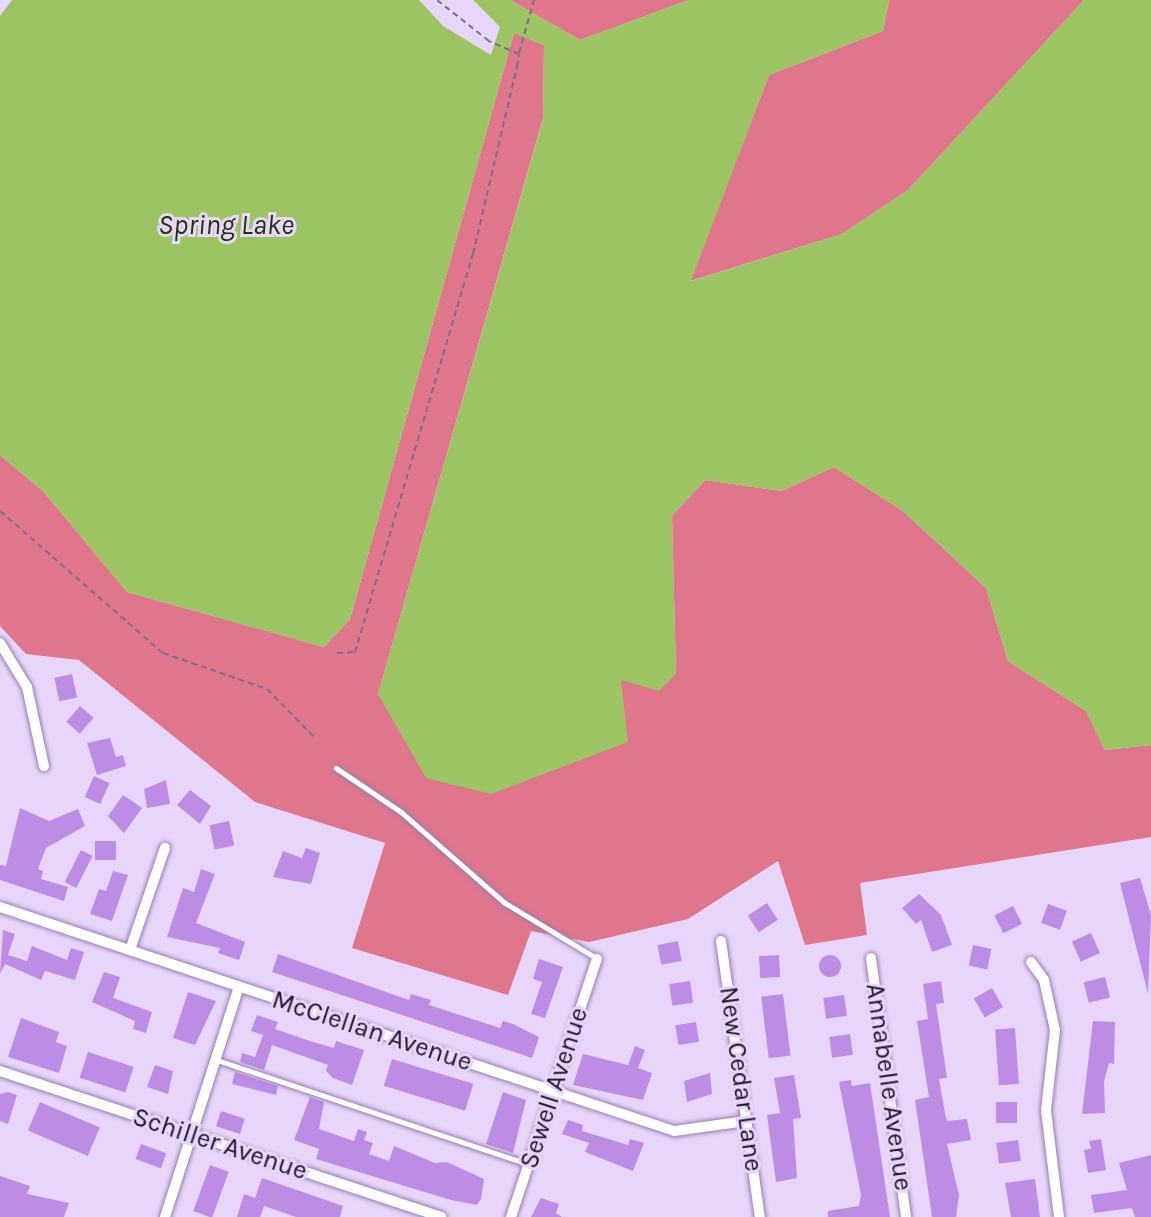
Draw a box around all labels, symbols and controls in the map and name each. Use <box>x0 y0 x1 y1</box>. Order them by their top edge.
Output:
water label: Spring Lake <box>158 208 294 242</box>
street label: Annabelle Avenue <box>859 981 919 1193</box>
street label: McClellan Avenue <box>268 984 476 1078</box>
street label: New Cedar Lane <box>713 985 769 1173</box>
street label: Sewell Avenue <box>513 1004 595 1172</box>
street label: Schiller Avenue <box>129 1101 311 1187</box>

